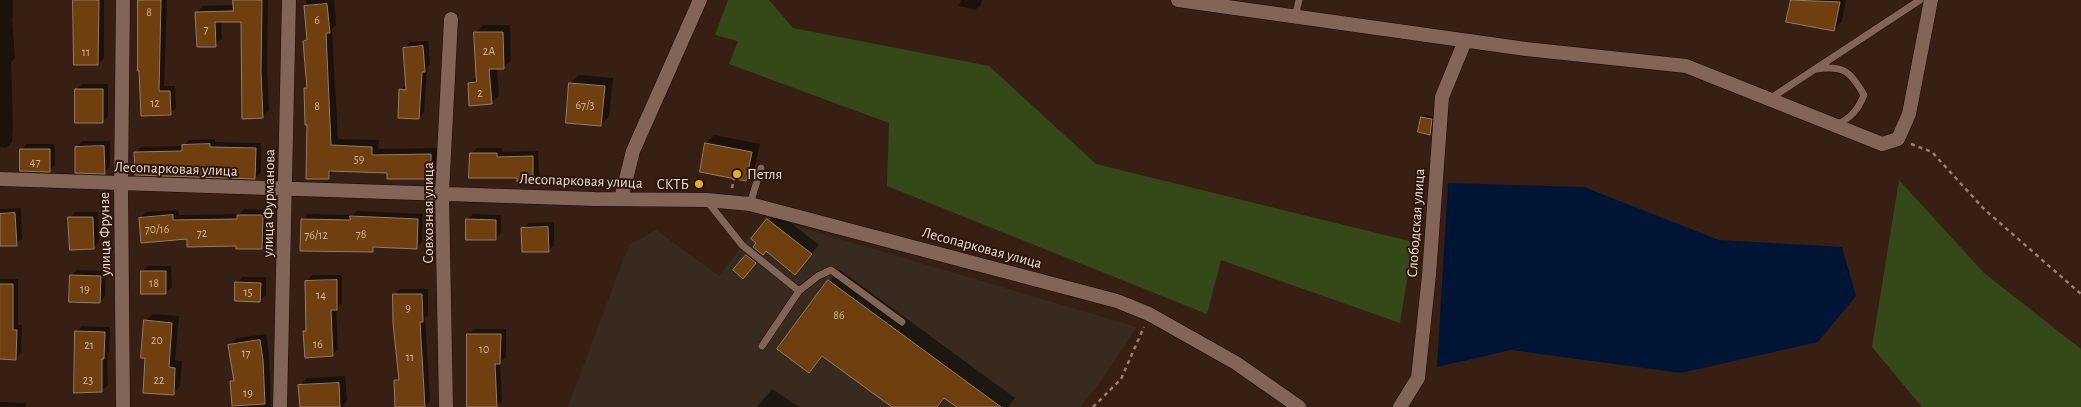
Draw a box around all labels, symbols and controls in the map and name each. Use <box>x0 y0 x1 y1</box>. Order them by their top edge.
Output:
house number: 8 <box>146 5 152 19</box>
house number: 6 <box>314 13 320 27</box>
house number: 7 <box>203 22 209 36</box>
house number: 2А <box>483 44 495 58</box>
house number: 11 <box>82 45 90 59</box>
house number: 2 <box>477 86 483 100</box>
house number: 12 <box>150 96 160 110</box>
house number: 67/3 <box>575 98 595 112</box>
house number: 8 <box>314 99 320 113</box>
street label: улица Фурманова <box>259 149 279 257</box>
house number: 59 <box>354 152 364 166</box>
house number: 47 <box>30 155 40 169</box>
street label: Лесопарковая улица <box>114 158 238 180</box>
street label: Совхозная улица <box>419 162 437 264</box>
place label: Петля <box>747 165 782 183</box>
marker: Петля <box>731 168 743 180</box>
street label: Слободская улица <box>1403 168 1429 278</box>
street label: Лесопарковая улица <box>519 170 643 192</box>
place label: СКТБ <box>656 175 689 193</box>
marker: СКТБ <box>693 178 705 190</box>
street label: улица Фрунзе <box>95 192 115 276</box>
house number: 70/16 <box>145 222 169 236</box>
street label: Лесопарковая улица <box>920 223 1044 273</box>
house number: 72 <box>197 226 207 240</box>
house number: 78 <box>356 227 366 241</box>
house number: 76/12 <box>304 228 328 242</box>
house number: 18 <box>149 276 159 290</box>
house number: 19 <box>80 282 90 296</box>
house number: 15 <box>243 285 253 299</box>
house number: 14 <box>316 288 326 302</box>
house number: 9 <box>405 301 411 315</box>
house number: 86 <box>833 308 845 322</box>
house number: 20 <box>151 333 163 347</box>
house number: 16 <box>313 337 323 351</box>
house number: 21 <box>84 338 94 352</box>
house number: 10 <box>479 342 489 356</box>
house number: 17 <box>241 346 251 360</box>
house number: 11 <box>406 350 414 364</box>
house number: 23 <box>83 373 93 387</box>
house number: 22 <box>154 373 164 387</box>
house number: 19 <box>243 386 253 400</box>

